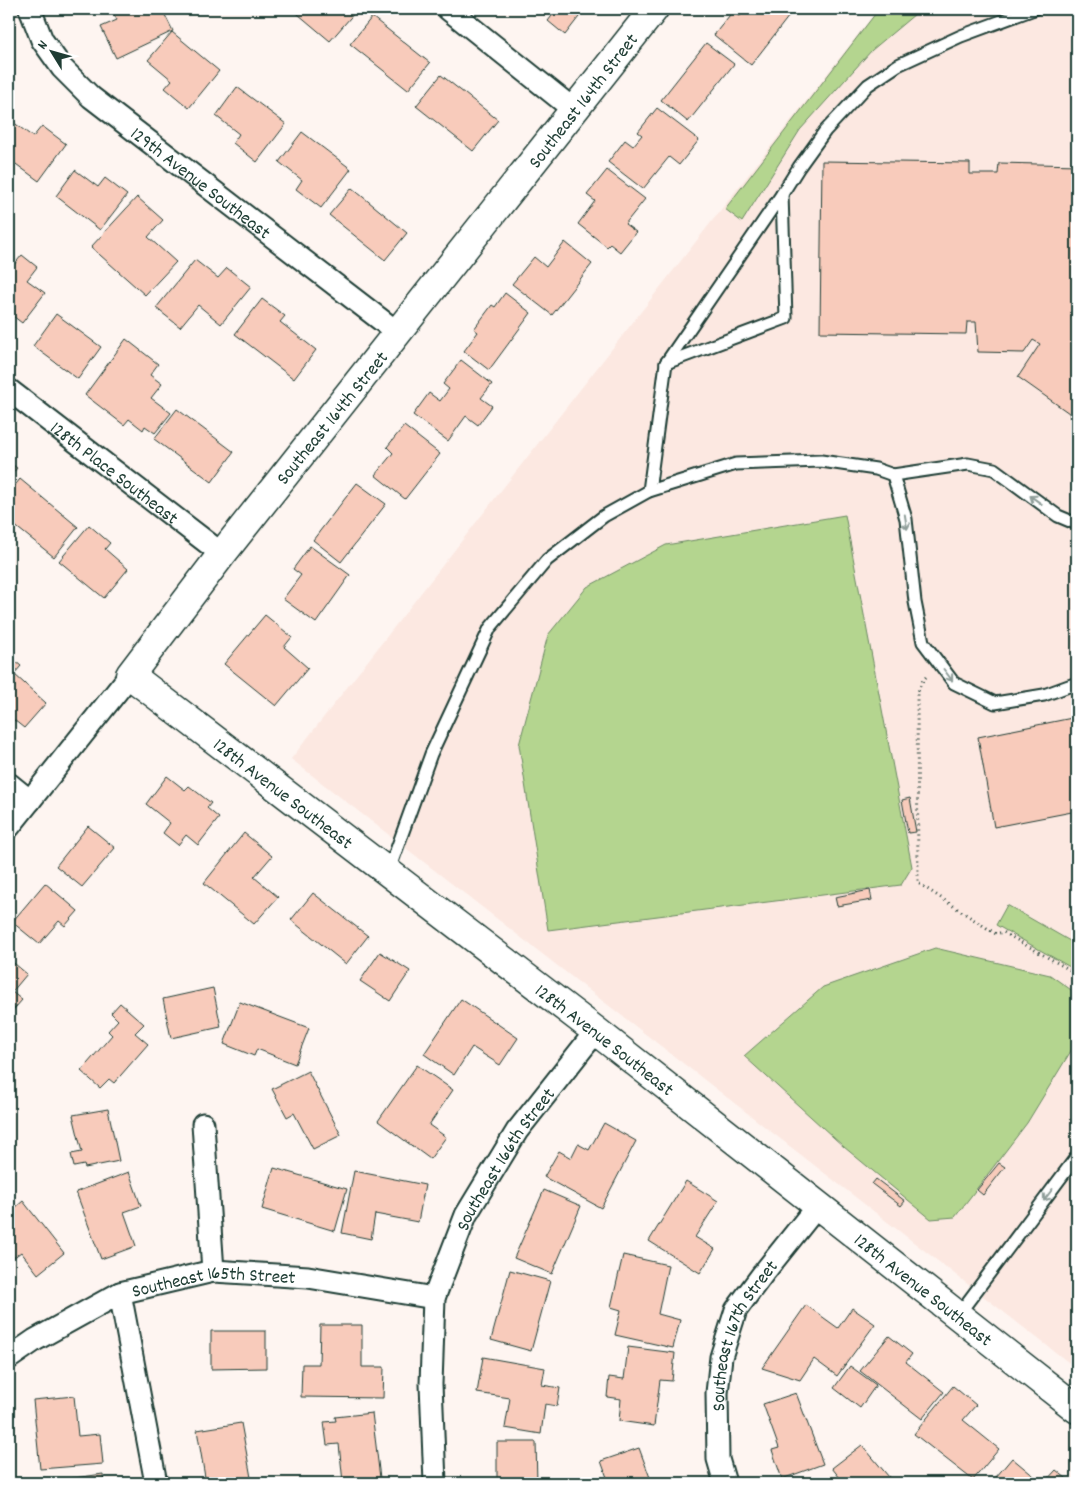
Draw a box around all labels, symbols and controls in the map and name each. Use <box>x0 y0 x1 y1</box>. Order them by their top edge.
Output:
north arrow <box>28 28 78 78</box>
street label: Southeast 164th Street <box>523 29 646 175</box>
text: N <box>33 37 53 54</box>
street label: 129th Avenue Southeast <box>123 122 275 247</box>
street label: Southeast 164th Street <box>271 347 396 492</box>
street label: 128th Place Southeast <box>43 416 183 533</box>
one-way arrow <box>1029 494 1043 505</box>
one-way arrow <box>901 514 911 530</box>
one-way arrow <box>942 668 953 681</box>
street label: 128th Avenue Southeast <box>206 733 357 858</box>
street label: 128th Avenue Southeast <box>528 979 678 1104</box>
street label: Southeast 166th Street <box>451 1083 563 1235</box>
one-way arrow <box>1043 1188 1053 1202</box>
street label: 128th Avenue Southeast <box>847 1228 997 1355</box>
street label: Southeast 167th Street <box>707 1255 786 1411</box>
street label: Southeast 165th Street <box>130 1261 296 1307</box>

